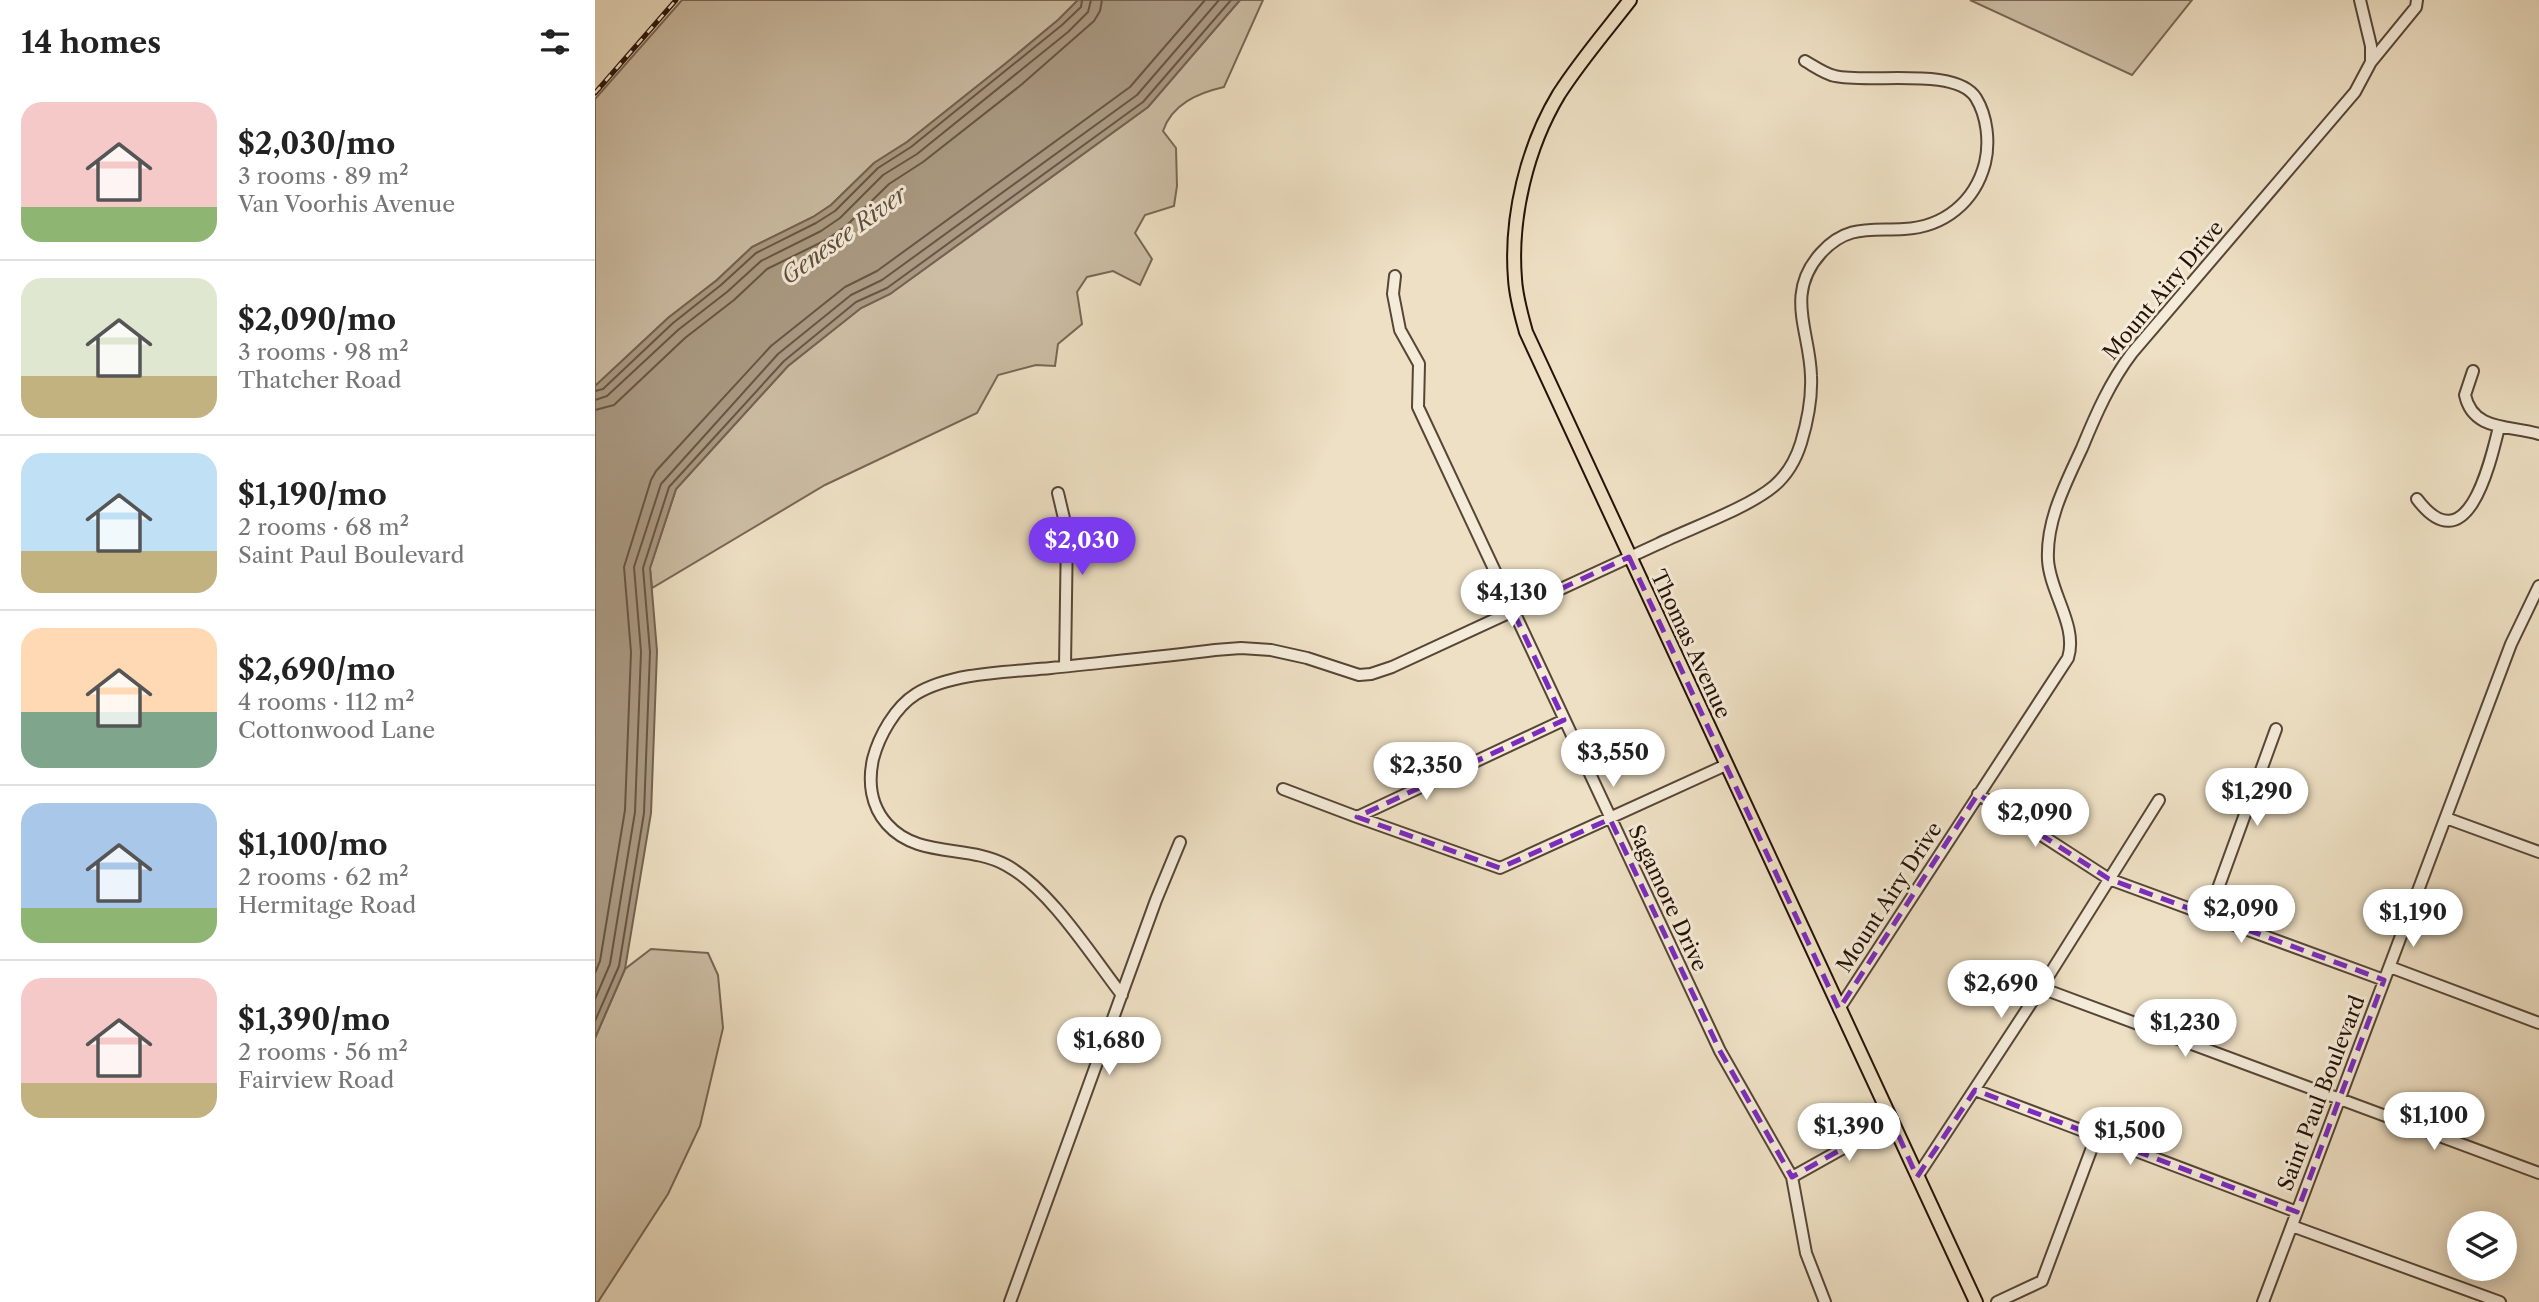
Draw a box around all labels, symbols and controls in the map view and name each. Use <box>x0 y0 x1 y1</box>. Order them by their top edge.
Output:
icon: filters <box>536 23 574 61</box>
text: 14 homes <box>21 24 161 61</box>
text: $2,030/mo <box>238 125 395 162</box>
icon: home <box>77 130 161 214</box>
text: 3 rooms · 89 m² <box>238 162 409 190</box>
water label: Genesee River <box>775 179 914 290</box>
text: Van Voorhis Avenue <box>238 190 455 218</box>
street label: Mount Airy Drive <box>2098 215 2228 365</box>
text: $2,090/mo <box>238 301 396 338</box>
icon: home <box>77 306 161 390</box>
text: 3 rooms · 98 m² <box>238 338 409 366</box>
text: Thatcher Road <box>238 366 401 394</box>
text: $1,190/mo <box>238 476 387 513</box>
icon: home <box>77 481 161 565</box>
text: 2 rooms · 68 m² <box>238 513 409 541</box>
pin: $2,030 <box>1025 518 1139 577</box>
text: $2,030 <box>1045 526 1119 554</box>
text: Saint Paul Boulevard <box>238 541 465 569</box>
street label: Thomas Avenue <box>1646 566 1736 722</box>
pin: $4,130 <box>1455 570 1569 629</box>
text: $4,130 <box>1477 578 1547 606</box>
text: $2,690/mo <box>238 651 395 688</box>
icon: home <box>77 656 161 740</box>
text: 4 rooms · 112 m² <box>238 688 415 716</box>
text: Cottonwood Lane <box>238 716 435 744</box>
pin: $3,550 <box>1556 730 1670 789</box>
text: $3,550 <box>1577 738 1649 766</box>
pin: $2,350 <box>1369 742 1483 802</box>
text: $2,350 <box>1389 751 1463 779</box>
pin: $1,290 <box>2200 768 2314 828</box>
text: $1,290 <box>2221 777 2293 805</box>
pin: $2,090 <box>1978 790 2092 849</box>
text: $2,090 <box>1997 798 2073 826</box>
street label: Mount Airy Drive <box>1831 817 1947 977</box>
street label: Sagamore Drive <box>1623 821 1713 975</box>
text: $1,100/mo <box>238 826 388 863</box>
icon: home <box>77 831 161 915</box>
text: 2 rooms · 62 m² <box>238 863 409 891</box>
pin: $2,090 <box>2184 886 2298 945</box>
pin: $1,190 <box>2356 890 2470 949</box>
text: Hermitage Road <box>238 891 416 919</box>
text: $2,090 <box>2203 894 2279 922</box>
text: $1,190 <box>2379 898 2447 926</box>
pin: $2,690 <box>1944 960 2058 1020</box>
text: $2,690 <box>1964 969 2038 997</box>
street label: Saint Paul Boulevard <box>2272 992 2370 1194</box>
pin: $1,230 <box>2128 1000 2242 1059</box>
text: $1,390/mo <box>238 1001 390 1038</box>
icon: home <box>77 1006 161 1090</box>
text: $1,230 <box>2150 1008 2220 1036</box>
pin: $1,680 <box>1052 1018 1166 1077</box>
text: $1,680 <box>1073 1026 1145 1054</box>
text: 2 rooms · 56 m² <box>238 1038 408 1066</box>
text: Fairview Road <box>238 1066 394 1094</box>
pin: $1,100 <box>2377 1092 2491 1152</box>
text: $1,100 <box>2400 1101 2468 1129</box>
pin: $1,390 <box>1792 1104 1906 1163</box>
pin: $1,500 <box>2073 1108 2187 1167</box>
text: $1,390 <box>1814 1112 1884 1140</box>
text: $1,500 <box>2094 1116 2166 1144</box>
map controls <box>2447 1211 2517 1281</box>
button: layers <box>2447 1211 2517 1281</box>

